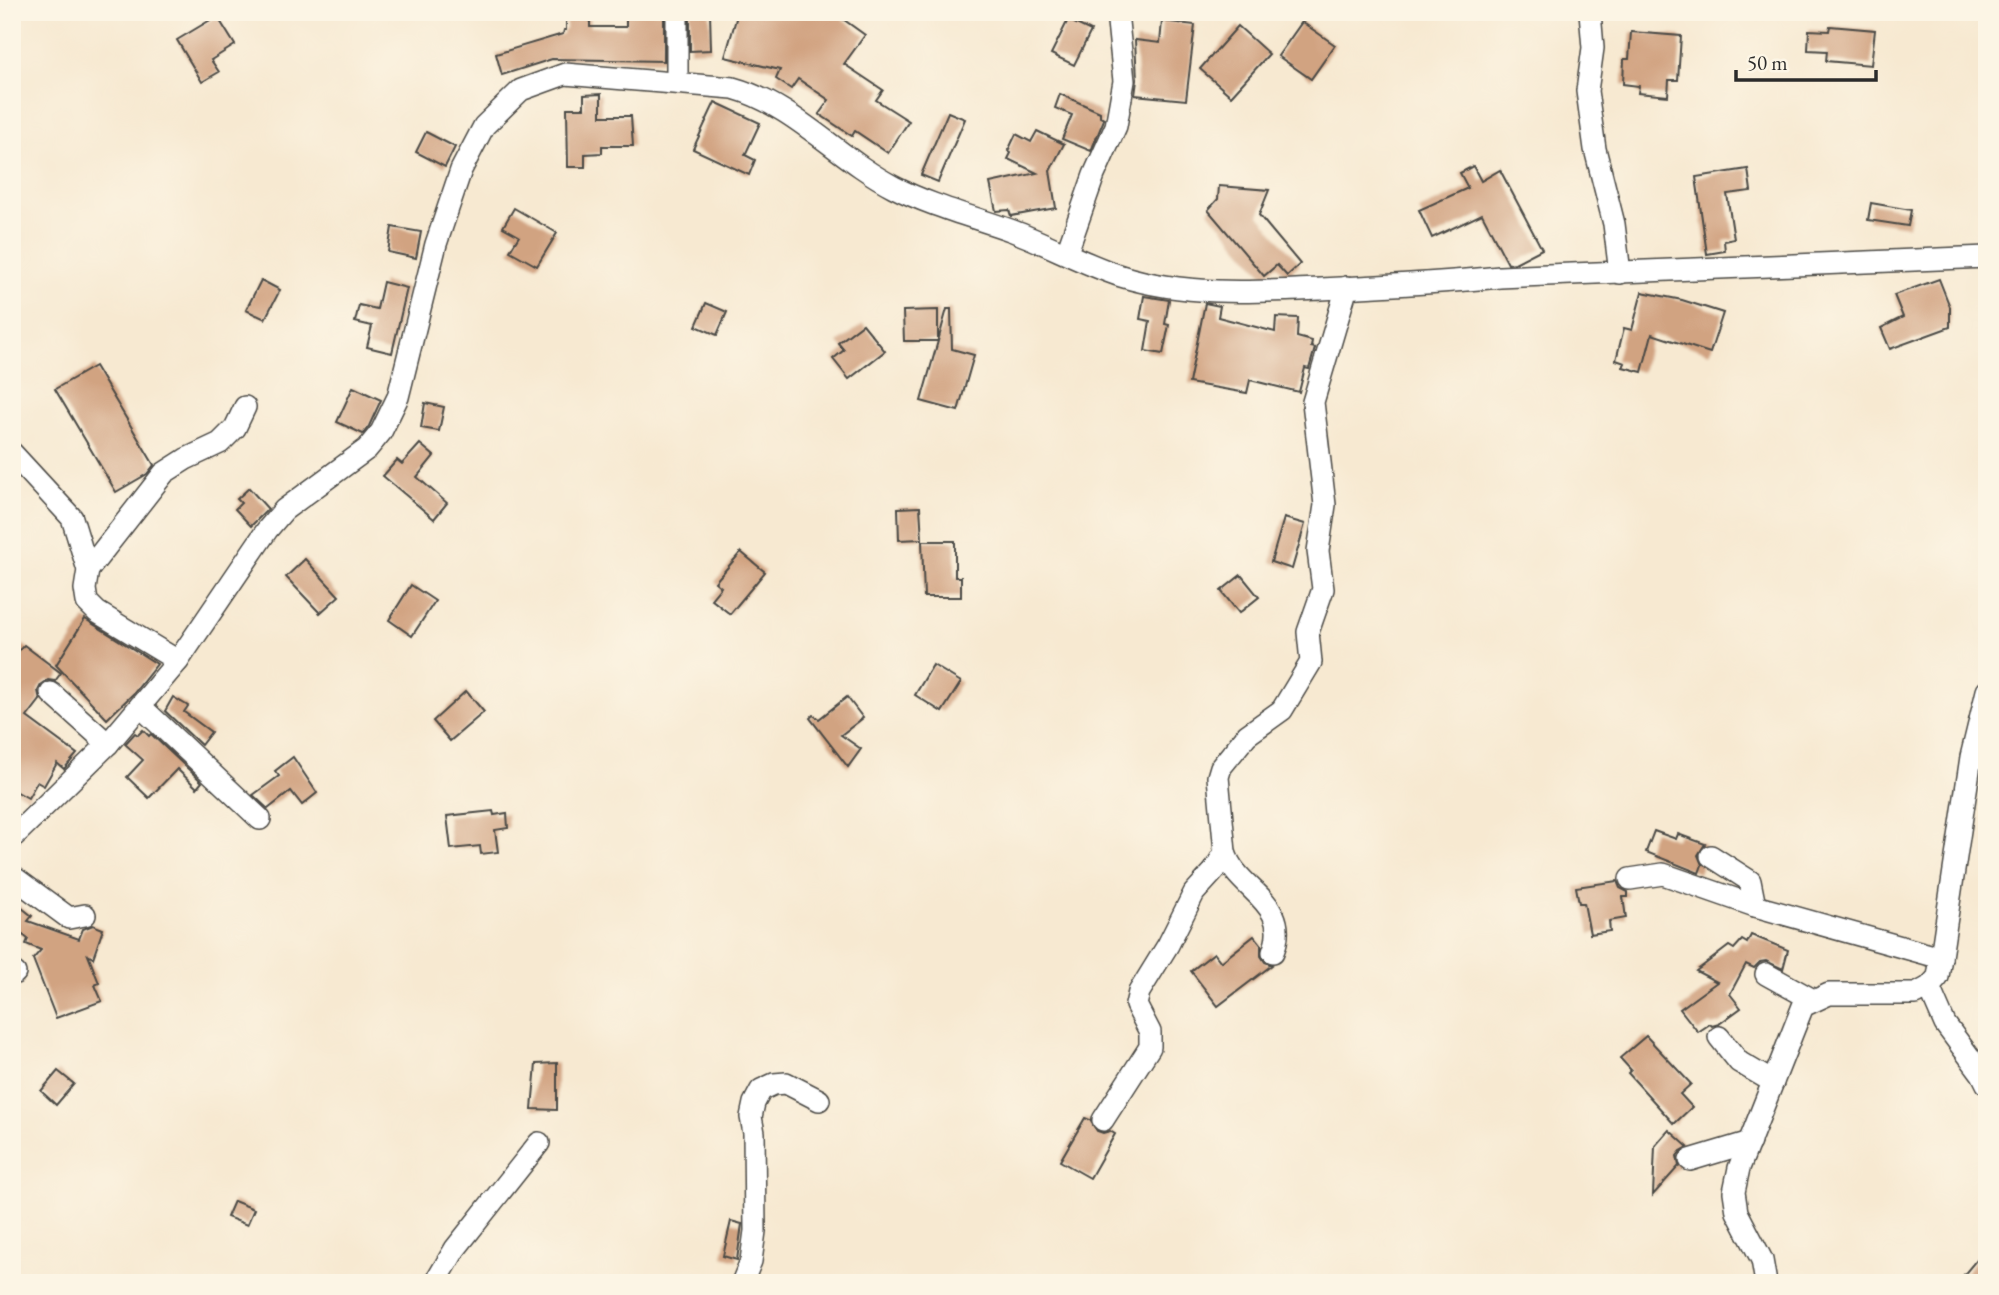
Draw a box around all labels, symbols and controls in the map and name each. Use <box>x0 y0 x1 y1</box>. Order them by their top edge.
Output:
scale bar <box>1736 38 1876 82</box>
text: 50 m <box>1747 49 1788 76</box>

